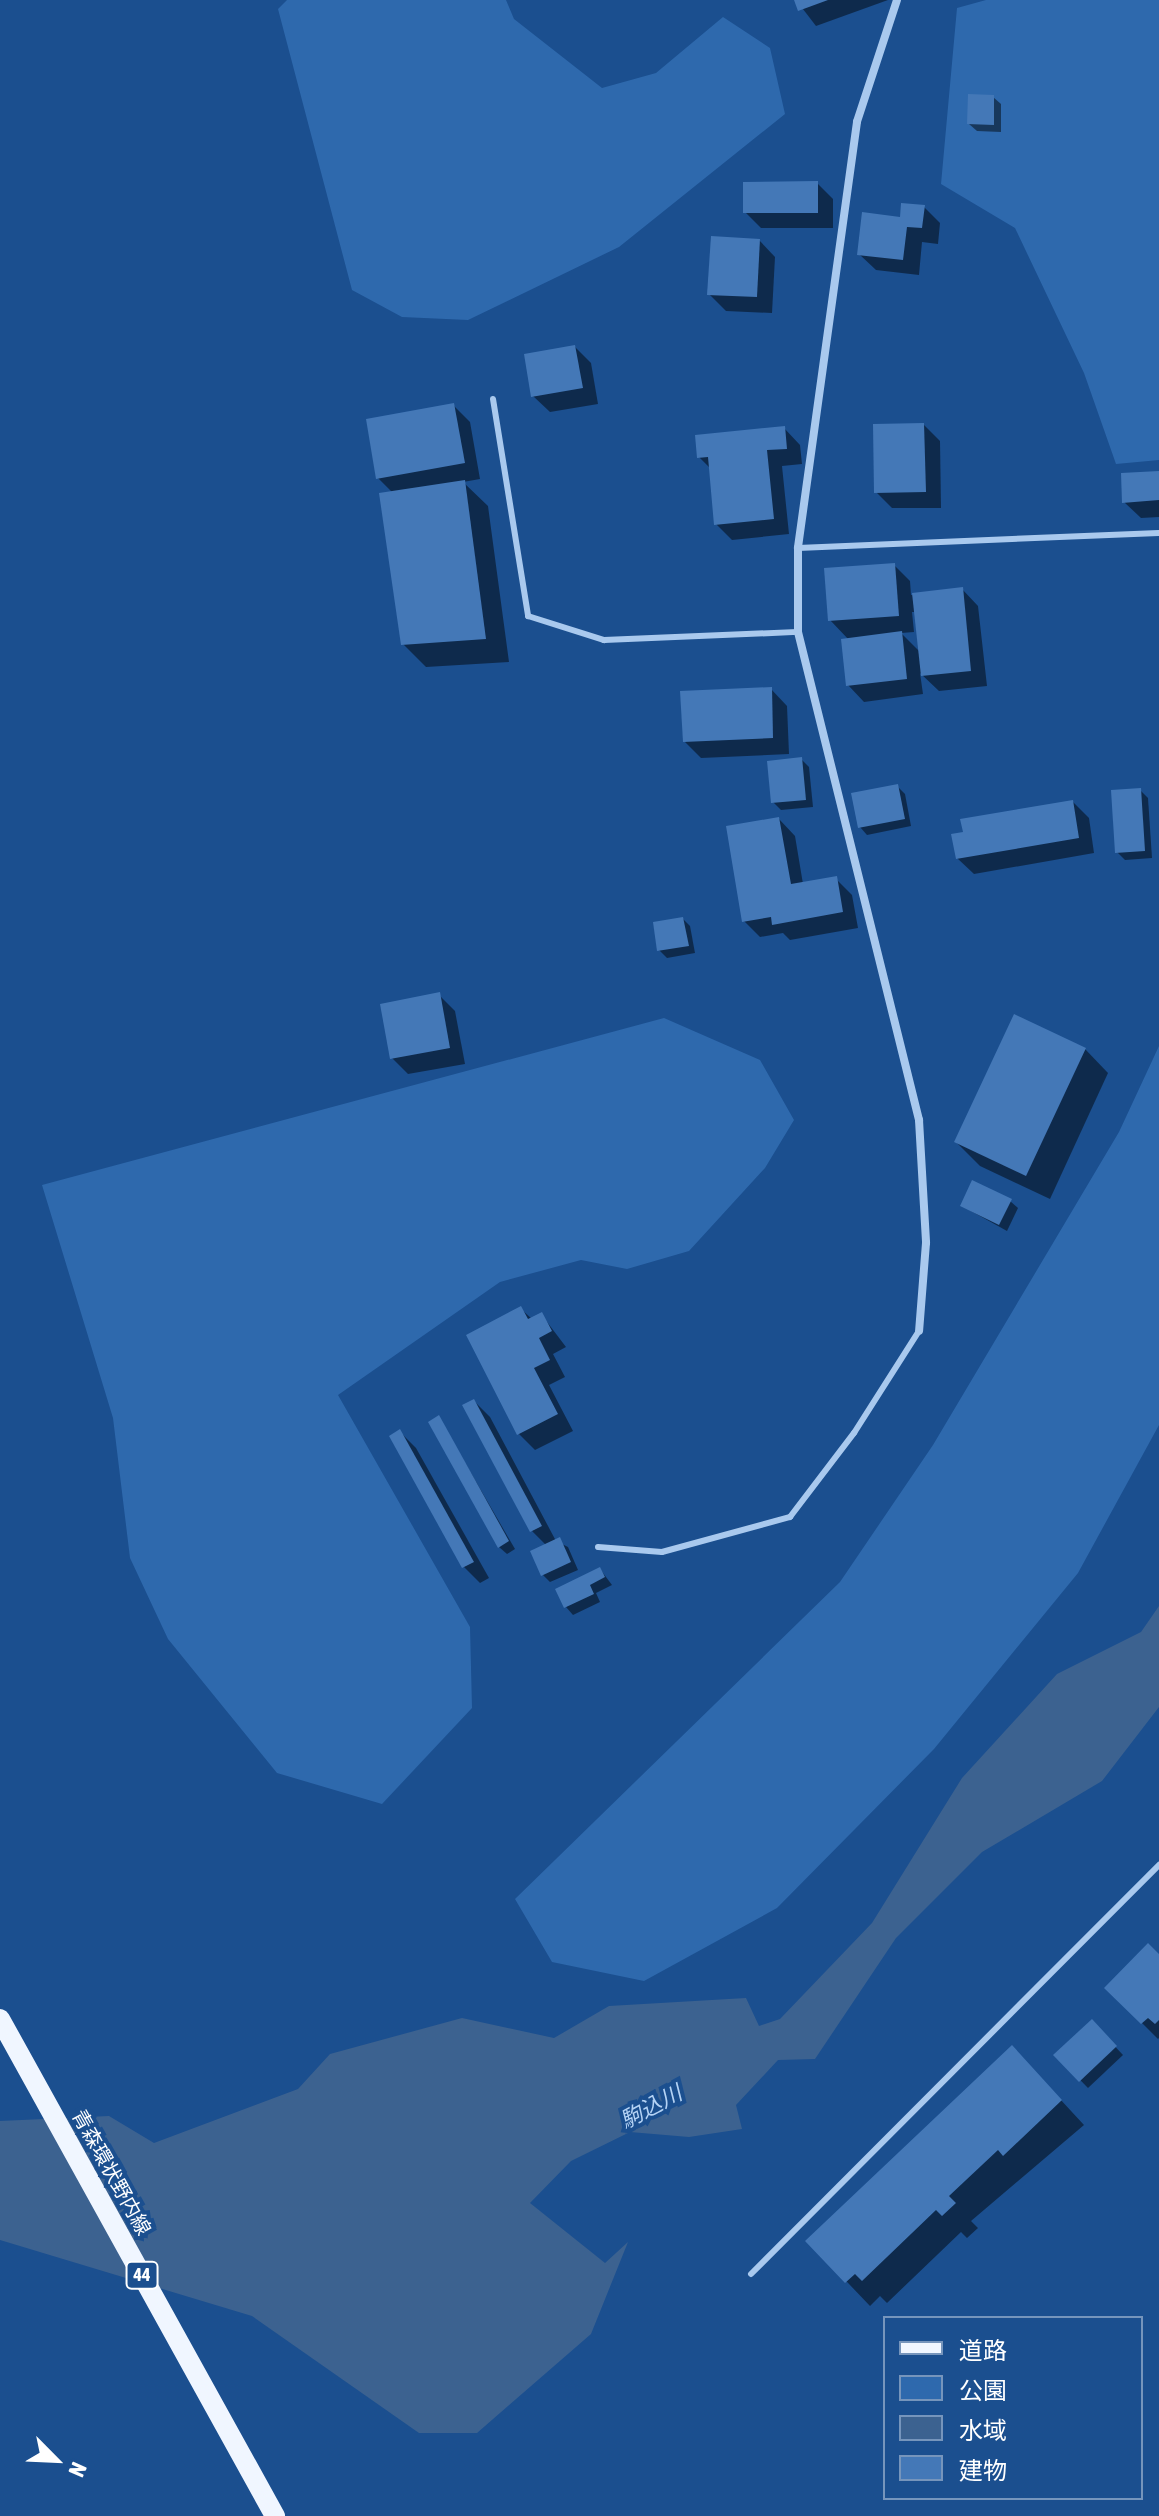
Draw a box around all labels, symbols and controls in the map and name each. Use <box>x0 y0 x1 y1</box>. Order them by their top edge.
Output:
water label: 駒込川 <box>616 2080 686 2134</box>
street label: 青森環状野内線 <box>68 2105 156 2239</box>
road number: 44 <box>124 2261 160 2289</box>
legend <box>883 2316 1143 2500</box>
text: 道路 <box>959 2337 1007 2364</box>
text: 公園 <box>959 2377 1007 2404</box>
text: 水域 <box>959 2417 1007 2444</box>
north arrow <box>16 2420 96 2500</box>
text: 建物 <box>959 2457 1007 2484</box>
text: N <box>63 2459 92 2481</box>

